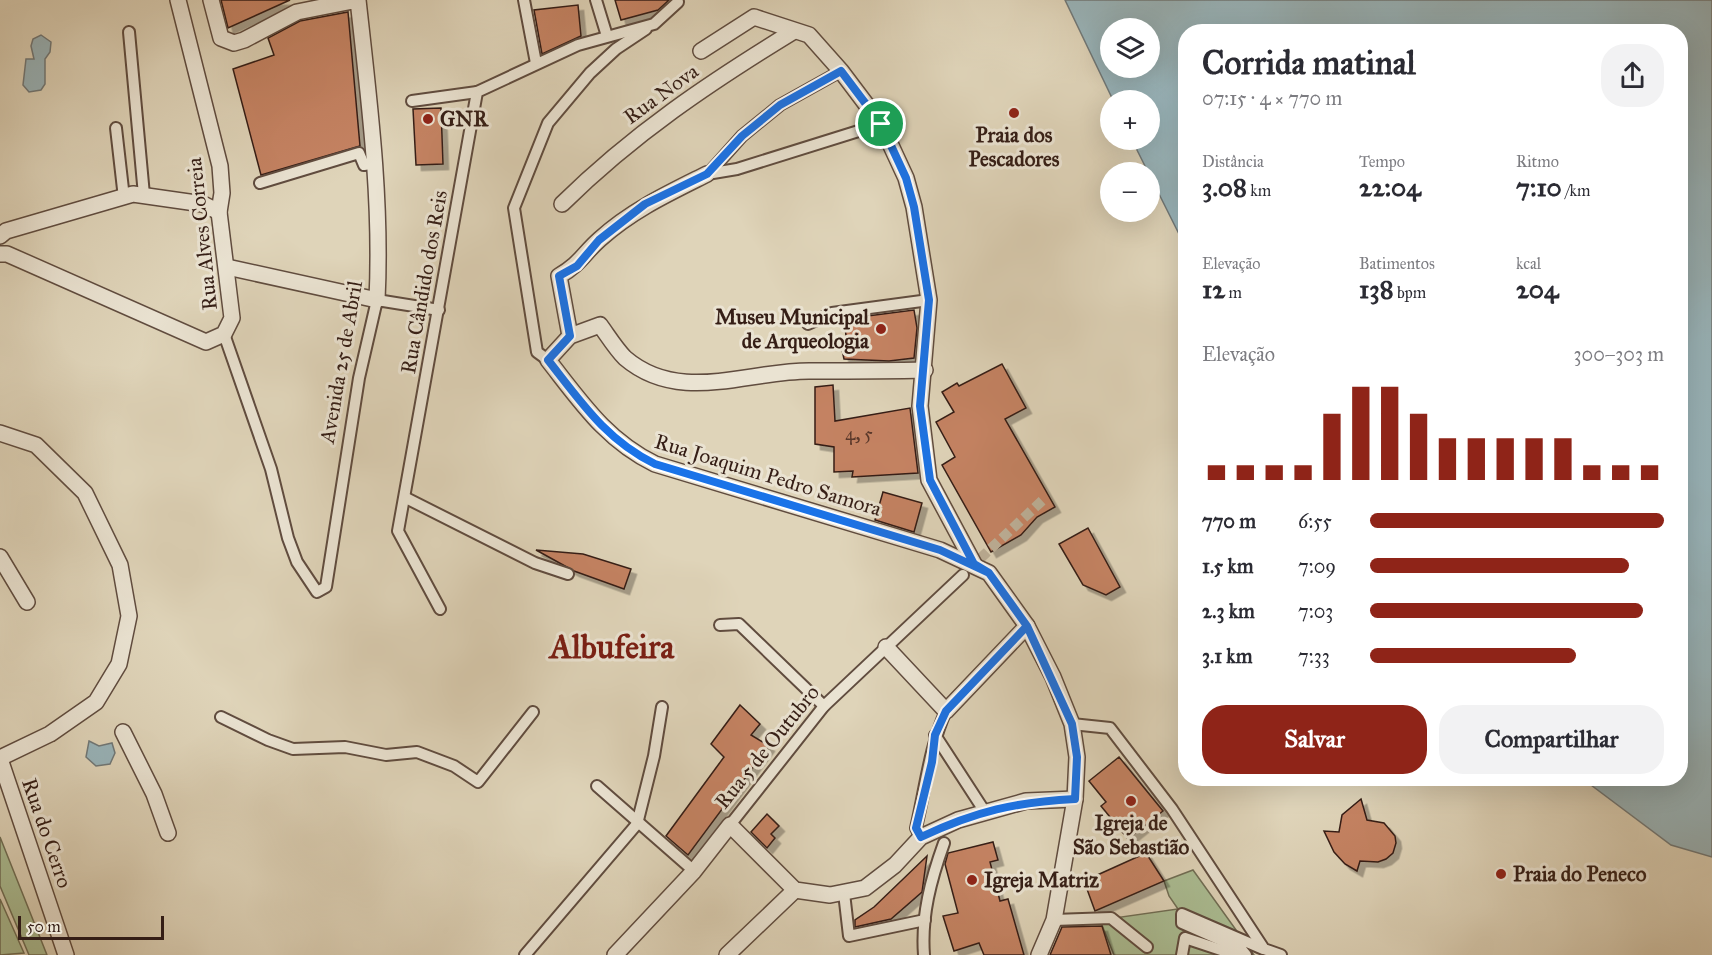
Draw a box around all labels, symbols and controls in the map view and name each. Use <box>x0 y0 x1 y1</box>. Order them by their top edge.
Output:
map controls <box>1100 18 1160 222</box>
button: layers <box>1100 18 1160 78</box>
text: Corrida matinal <box>1202 43 1416 83</box>
button: share <box>1601 44 1664 107</box>
street label: Rua Nova <box>619 58 704 130</box>
text: 07:15 · 4 × 770 m <box>1202 86 1342 110</box>
button: + <box>1100 90 1160 150</box>
pin <box>855 98 906 149</box>
place label: GNR <box>440 106 489 132</box>
marker: Praia dos Pescadores <box>1007 106 1021 120</box>
icon: arrive <box>864 107 897 140</box>
marker: GNR <box>421 112 435 126</box>
place label: Praia dos Pescadores <box>969 122 1060 172</box>
text: Distância <box>1202 152 1264 171</box>
text: Tempo <box>1359 152 1405 171</box>
text: Ritmo <box>1516 152 1559 171</box>
street label: Rua Alves Correia <box>181 156 223 312</box>
button: − <box>1100 162 1160 222</box>
text: 3.08 <box>1202 171 1247 203</box>
text: 22:04 <box>1359 171 1421 203</box>
text: 7:10 <box>1516 171 1562 203</box>
text: km <box>1247 181 1271 200</box>
text: /km <box>1562 181 1590 200</box>
street label: Rua Cândido dos Reis <box>395 188 453 376</box>
text: Elevação <box>1202 254 1260 273</box>
text: Batimentos <box>1359 254 1435 273</box>
text: kcal <box>1516 254 1541 273</box>
text: 12 <box>1202 273 1225 305</box>
text: 138 <box>1359 273 1394 305</box>
text: 204 <box>1516 273 1558 305</box>
street label: Avenida 25 de Abril <box>314 278 368 446</box>
text: m <box>1225 283 1242 302</box>
text: bpm <box>1394 283 1426 302</box>
place label: Museu Municipal de Arqueologia <box>715 304 870 354</box>
marker: Museu Municipal de Arqueologia <box>874 322 888 336</box>
text: Elevação <box>1202 342 1275 366</box>
text: 300–303 m <box>1574 342 1664 366</box>
house number: 4, 5 <box>845 423 873 445</box>
street label: Rua Joaquim Pedro Samora <box>651 428 885 522</box>
text: 770 m <box>1202 509 1256 533</box>
text: 6:55 <box>1298 509 1332 533</box>
text: 1.5 km <box>1202 554 1253 578</box>
text: 7:09 <box>1298 554 1336 578</box>
text: 2.3 km <box>1202 599 1255 623</box>
text: 7:03 <box>1298 599 1333 623</box>
district label: Albufeira <box>548 627 675 667</box>
text: 3.1 km <box>1202 644 1252 668</box>
text: 7:33 <box>1298 644 1330 668</box>
street label: Rua 5 de Outubro <box>709 680 825 814</box>
button: Salvar <box>1202 705 1427 774</box>
button: Compartilhar <box>1439 705 1664 774</box>
street label: Rua do Cerro <box>16 775 78 892</box>
marker: Igreja de São Sebastião <box>1124 794 1138 808</box>
place label: Igreja de São Sebastião <box>1073 810 1190 860</box>
place label: Praia do Peneco <box>1513 861 1647 887</box>
place label: Igreja Matriz <box>984 867 1099 893</box>
marker: Praia do Peneco <box>1494 867 1508 881</box>
marker: Igreja Matriz <box>965 873 979 887</box>
scale bar <box>18 913 164 940</box>
text: 50 m <box>27 917 61 936</box>

